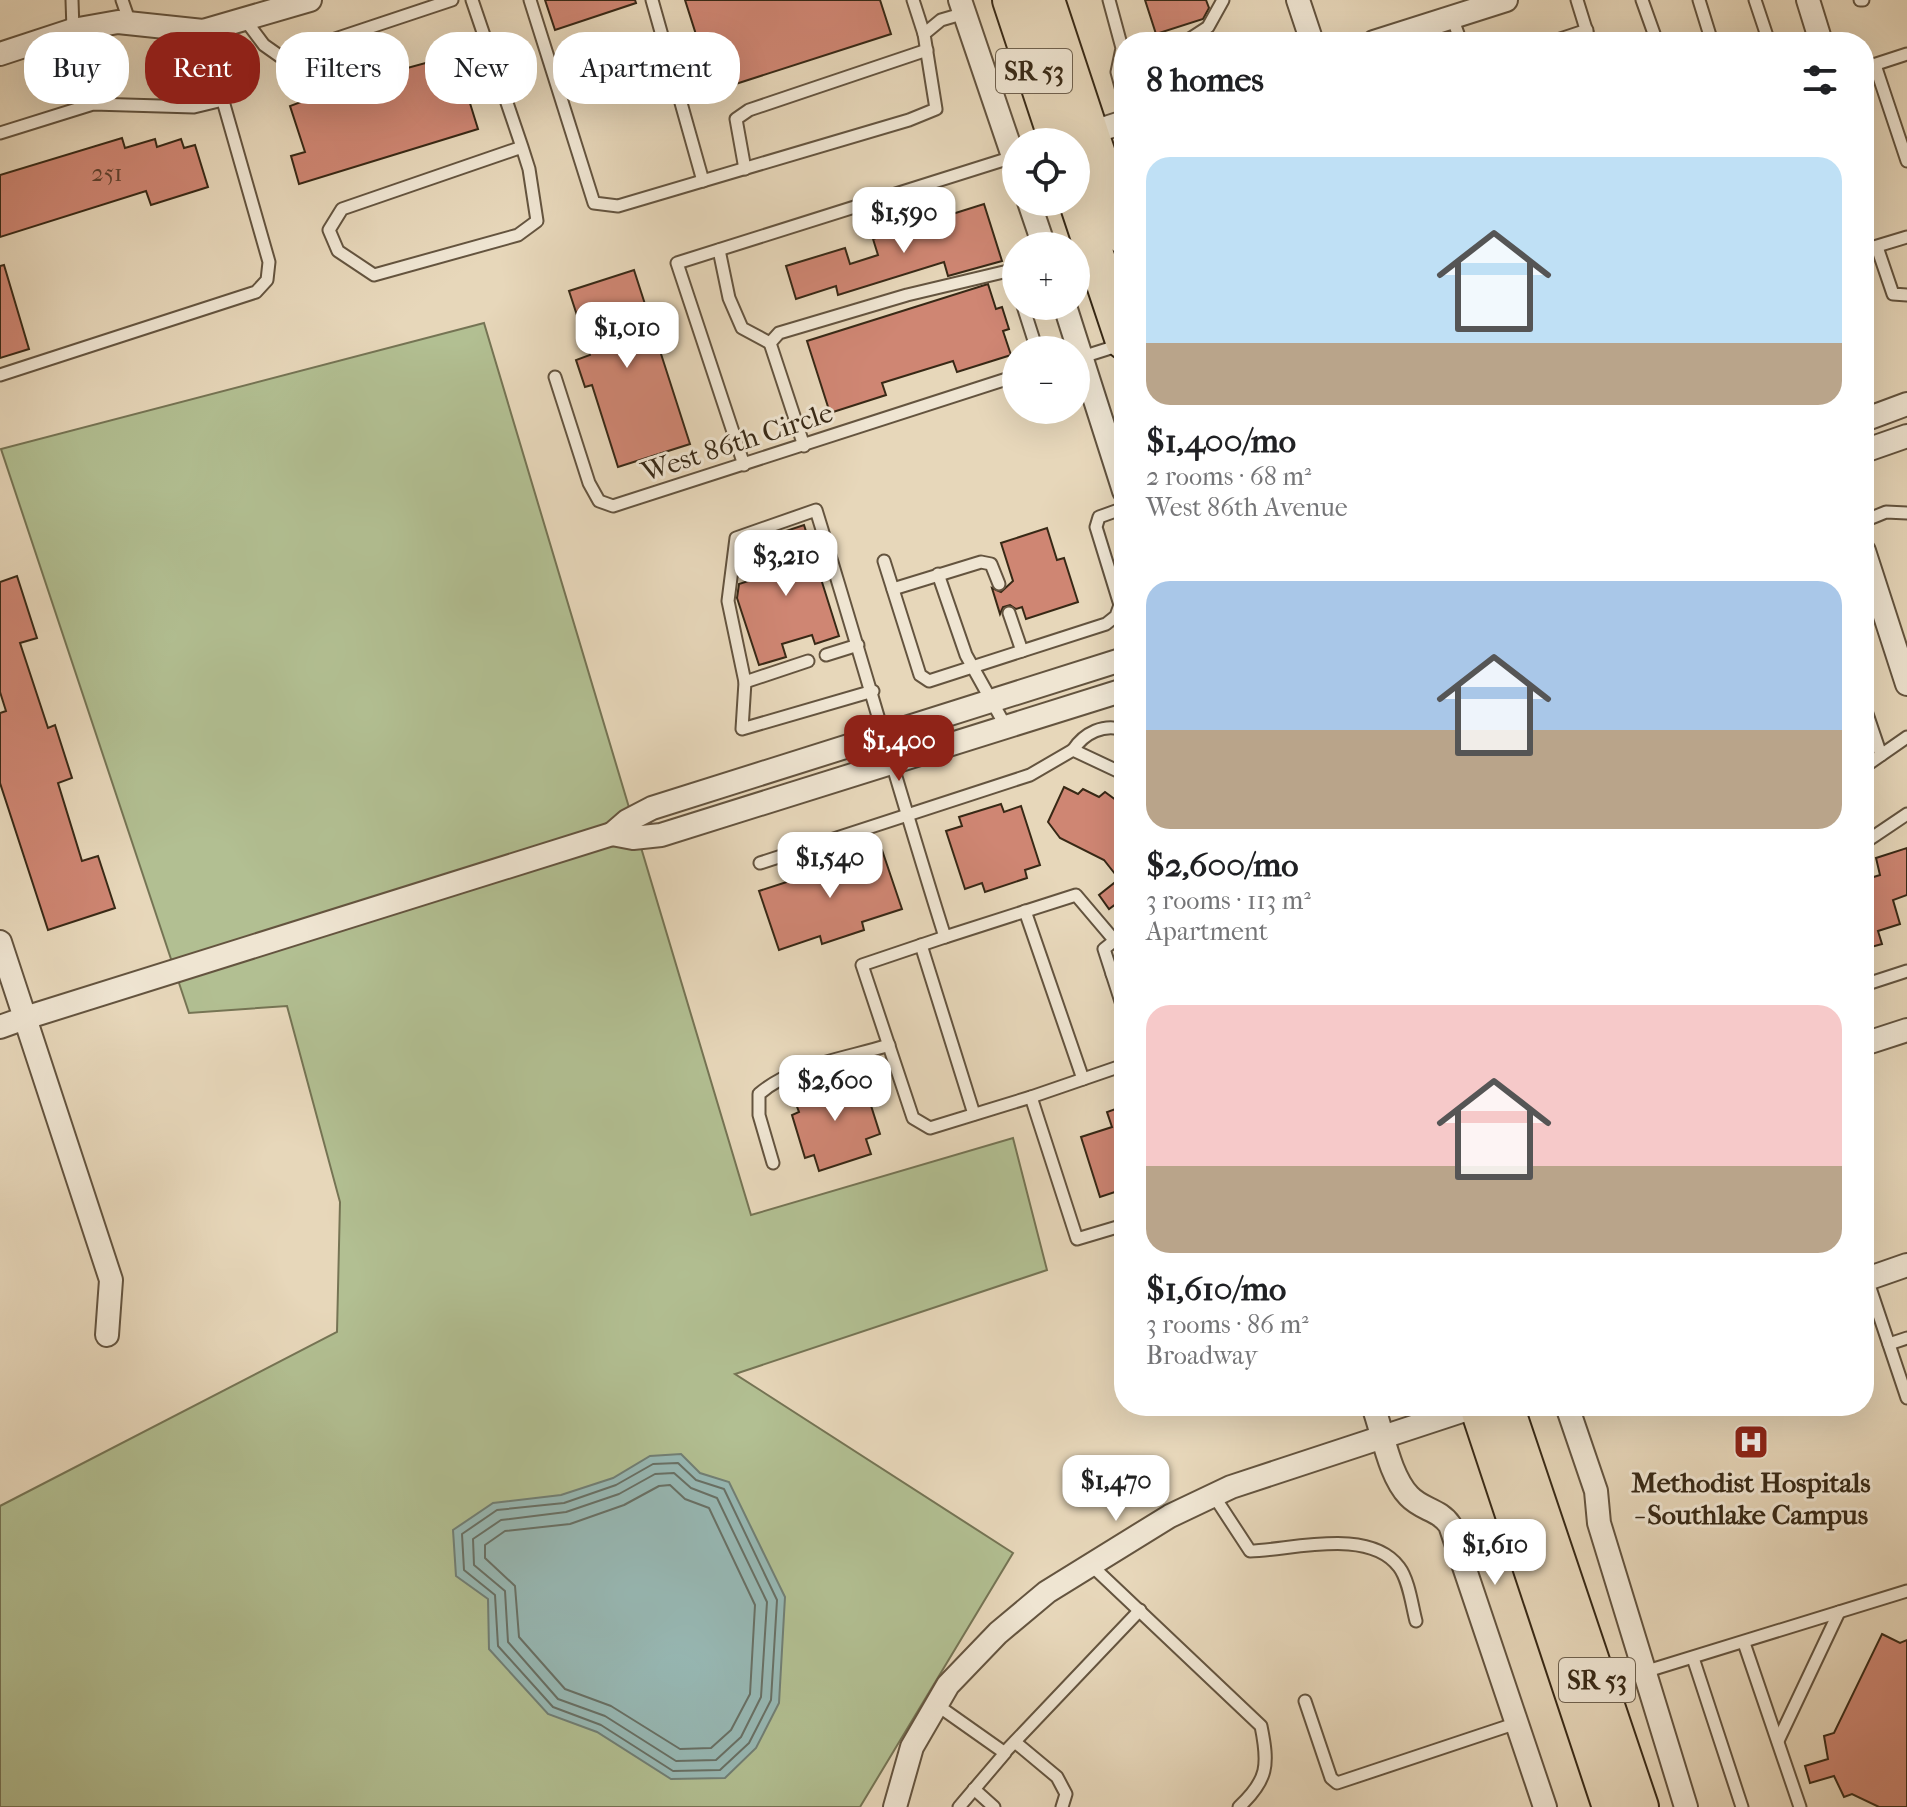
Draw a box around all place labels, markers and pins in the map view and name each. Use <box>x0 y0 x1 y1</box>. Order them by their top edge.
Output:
pin: $1,590 <box>839 187 969 255</box>
pin: $1,010 <box>562 302 692 370</box>
pin: $3,210 <box>721 530 851 598</box>
pin: $1,400 <box>834 715 964 783</box>
pin: $1,540 <box>765 832 895 900</box>
pin: $2,600 <box>770 1055 900 1123</box>
hospital icon: Methodist Hospitals - Southlake Campus <box>1732 1423 1770 1461</box>
pin: $1,470 <box>1051 1455 1181 1523</box>
place label: Methodist Hospitals - Southlake Campus <box>1631 1466 1871 1531</box>
pin: $1,610 <box>1430 1519 1560 1587</box>

